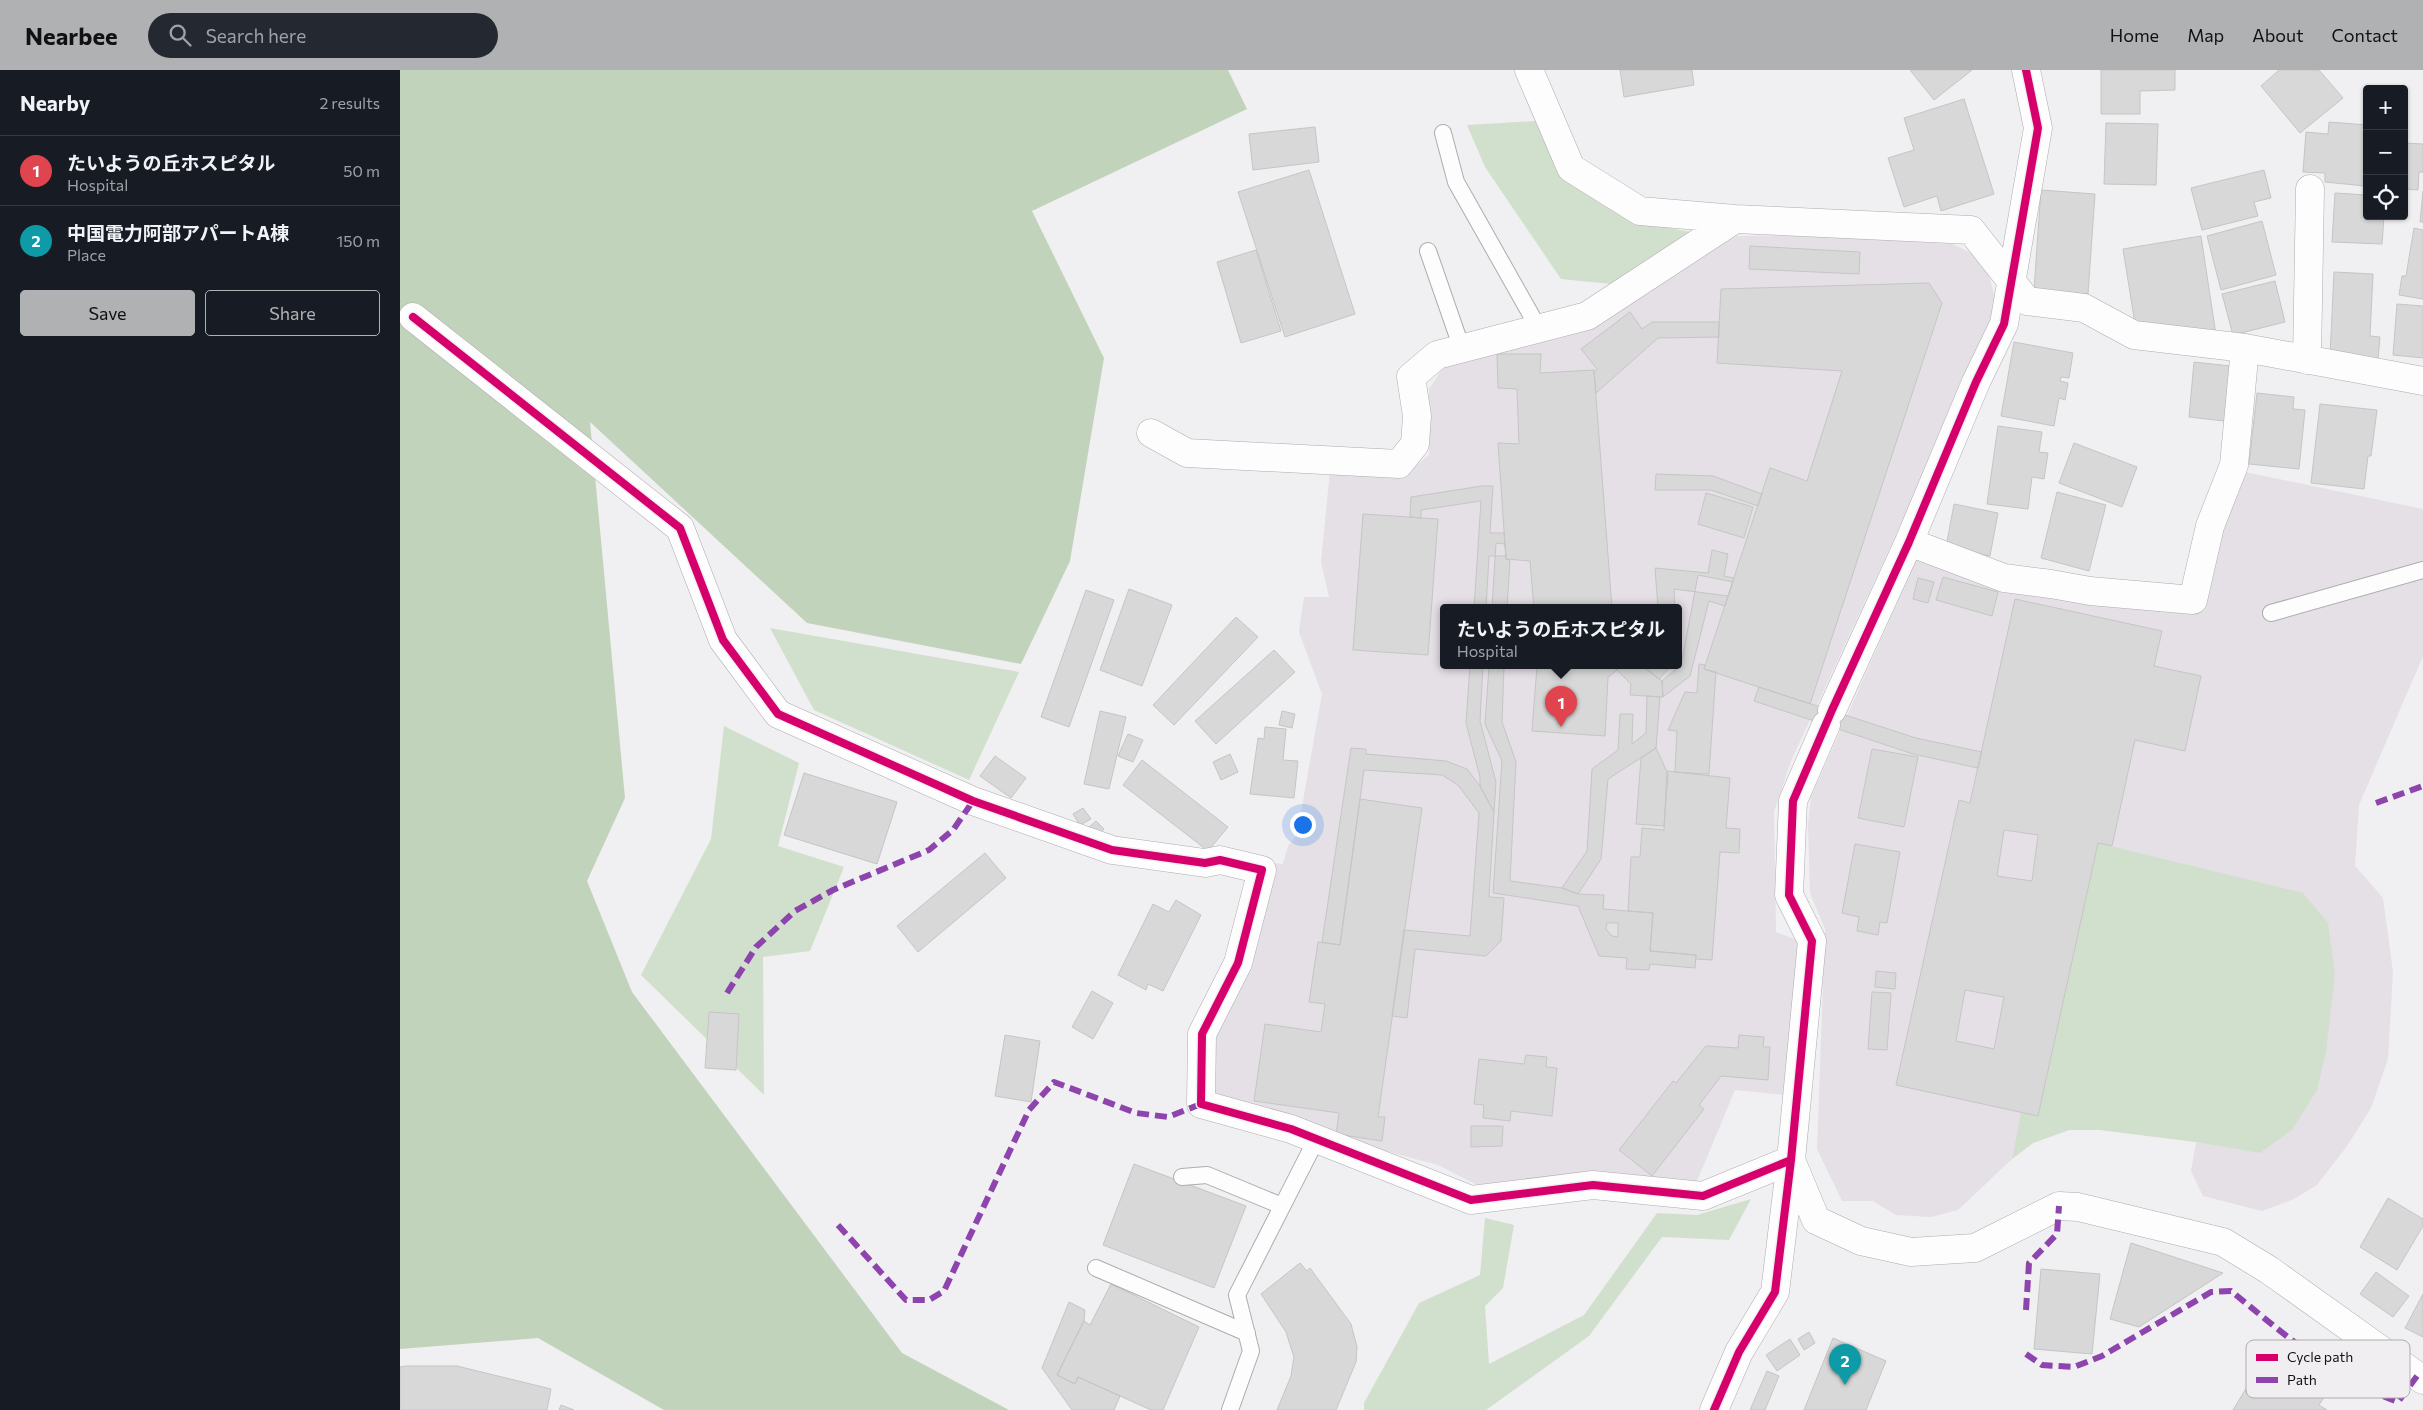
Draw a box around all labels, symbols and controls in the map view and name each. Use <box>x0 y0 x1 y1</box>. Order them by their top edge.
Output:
search box <box>148 13 498 58</box>
text: Nearbee <box>25 21 118 50</box>
icon: search <box>166 21 194 49</box>
text: Search here <box>206 24 306 47</box>
text: Home <box>2110 24 2159 46</box>
text: Map <box>2187 24 2224 46</box>
text: About <box>2252 24 2304 46</box>
text: Contact <box>2332 24 2398 46</box>
map controls <box>2363 85 2408 220</box>
button: + <box>2363 85 2408 130</box>
text: Nearby <box>20 90 90 115</box>
text: 2 results <box>319 93 380 112</box>
button: − <box>2363 130 2408 175</box>
text: たいようの丘ホスピタル <box>67 151 276 174</box>
text: 1 <box>32 161 40 180</box>
text: 50 m <box>343 161 380 180</box>
text: Hospital <box>67 175 128 194</box>
button: locate <box>2363 175 2408 220</box>
text: 中国電力阿部アパートA棟 <box>67 221 289 244</box>
text: 2 <box>31 231 41 250</box>
text: 150 m <box>337 231 380 250</box>
text: Place <box>67 245 106 264</box>
button: Save <box>20 290 195 336</box>
button: Share <box>205 290 380 336</box>
popup <box>1440 604 1682 669</box>
text: たいようの丘ホスピタル <box>1457 617 1665 640</box>
text: Hospital <box>1457 641 1518 660</box>
pin: 1 <box>1545 686 1577 727</box>
your location <box>1290 812 1316 838</box>
legend <box>2246 1340 2410 1398</box>
pin: 2 <box>1829 1344 1861 1385</box>
text: Cycle path <box>2287 1348 2353 1365</box>
text: Path <box>2287 1371 2317 1388</box>

